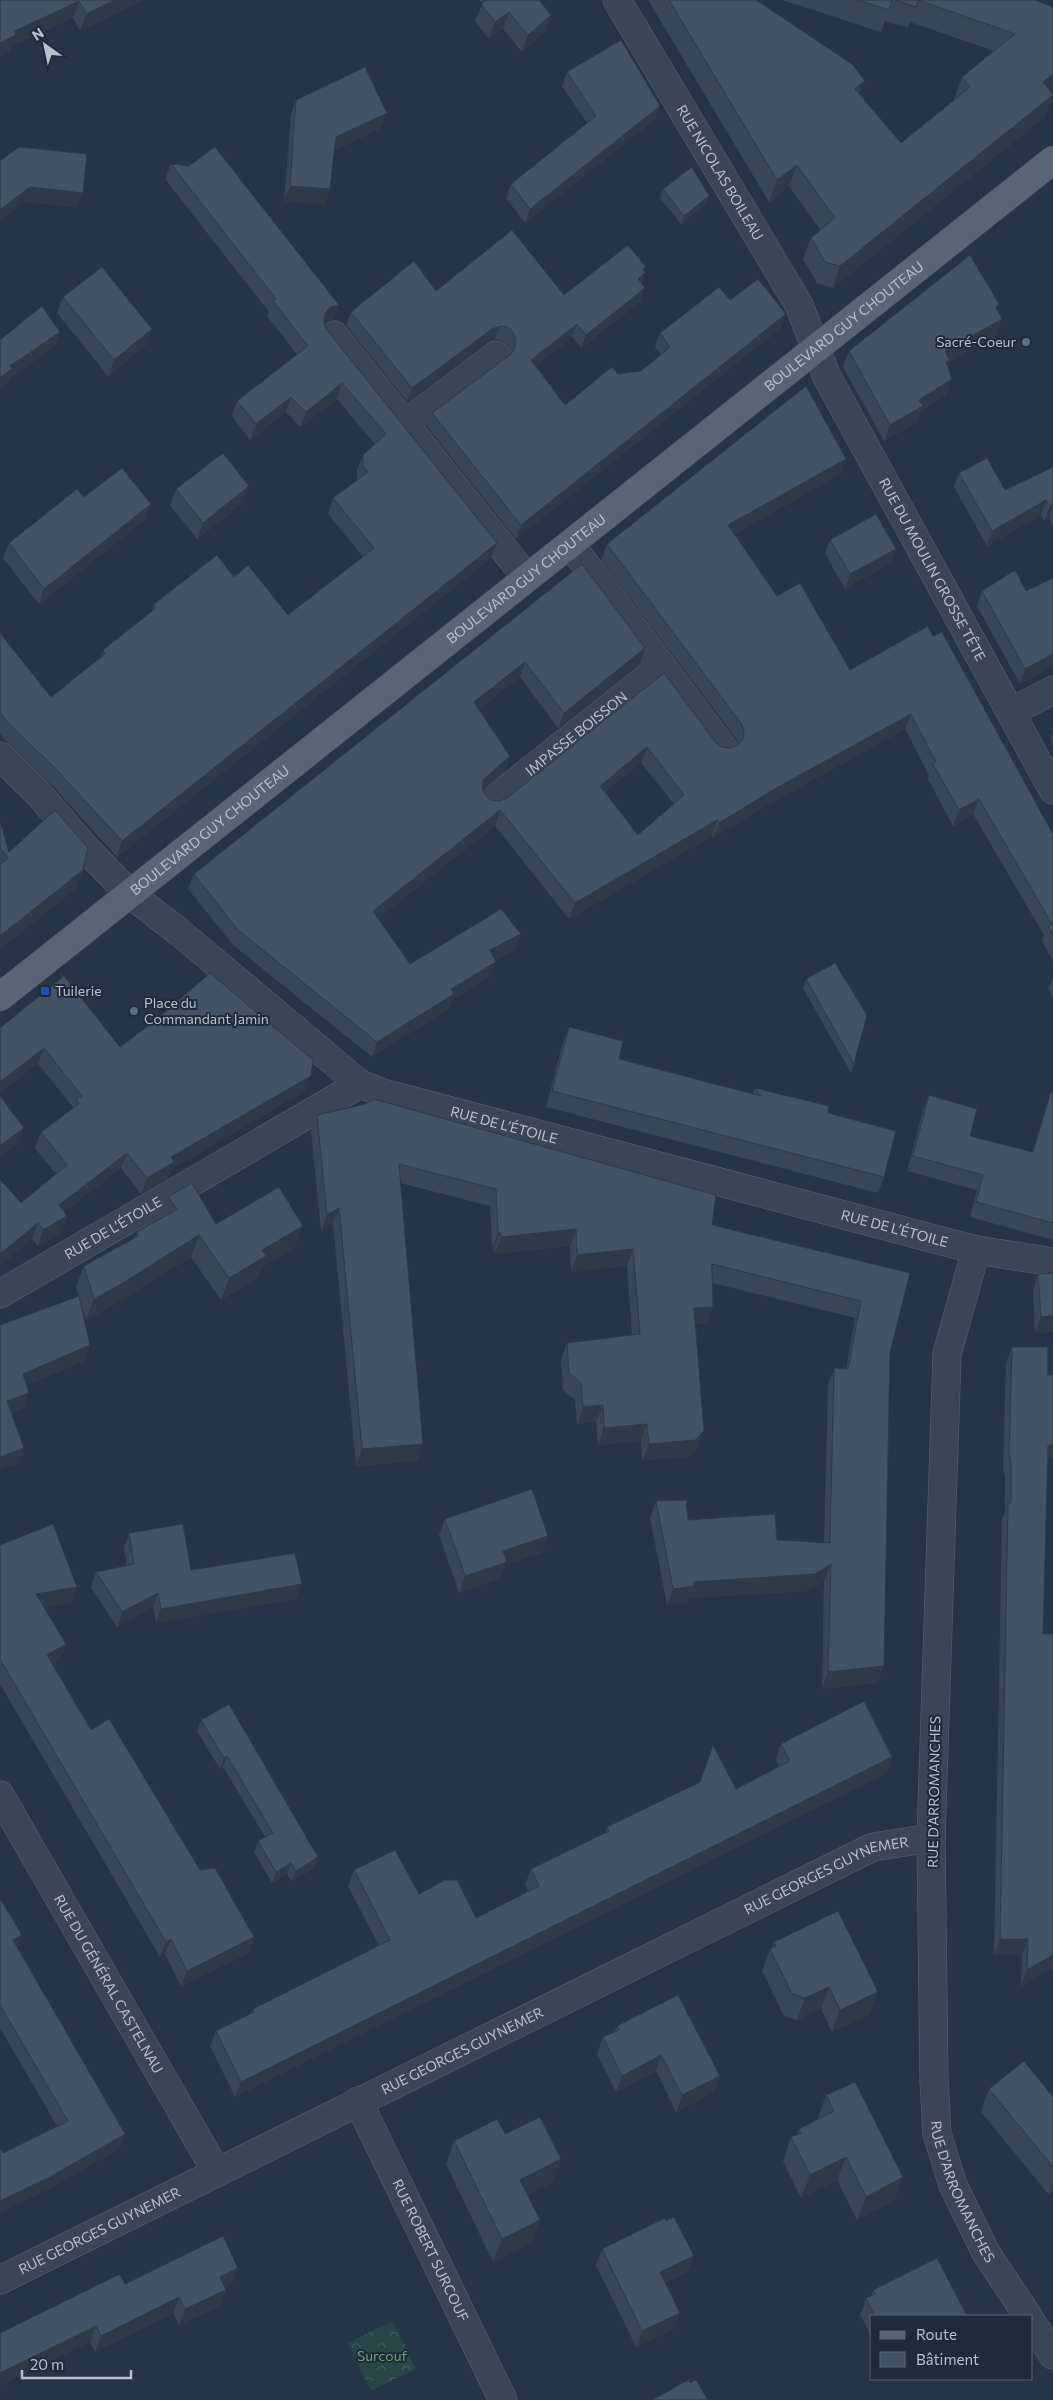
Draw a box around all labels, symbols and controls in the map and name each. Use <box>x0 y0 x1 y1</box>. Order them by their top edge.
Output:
north arrow <box>20 20 70 70</box>
text: N <box>29 24 47 44</box>
street label: RUE NICOLAS BOILEAU <box>673 102 767 243</box>
street label: BOULEVARD GUY CHOUTEAU <box>761 257 927 394</box>
place label: Sacré-Coeur <box>936 333 1016 350</box>
marker: Sacré-Coeur <box>1020 336 1032 348</box>
street label: RUE DU MOULIN GROSSE TÊTE <box>876 475 990 664</box>
street label: BOULEVARD GUY CHOUTEAU <box>443 510 609 647</box>
street label: IMPASSE BOISSON <box>522 688 630 779</box>
street label: BOULEVARD GUY CHOUTEAU <box>126 761 293 898</box>
place label: Tuilerie <box>55 982 102 999</box>
marker: Tuilerie <box>39 985 51 997</box>
place label: Place du Commandant Jamin <box>144 994 269 1027</box>
marker: Place du Commandant Jamin <box>128 1005 140 1017</box>
street label: RUE DE L’ÉTOILE <box>449 1102 560 1147</box>
street label: RUE DE L’ÉTOILE <box>61 1192 165 1263</box>
street label: RUE DE L’ÉTOILE <box>839 1206 950 1250</box>
street label: RUE D’ARROMANCHES <box>924 1716 943 1868</box>
street label: RUE GEORGES GUYNEMER <box>741 1833 910 1918</box>
street label: RUE DU GÉNÉRAL CASTELNAU <box>51 1891 167 2076</box>
street label: RUE GEORGES GUYNEMER <box>378 2003 546 2098</box>
street label: RUE D’ARROMANCHES <box>928 2120 999 2265</box>
street label: RUE ROBERT SURCOUF <box>389 2176 473 2324</box>
street label: RUE GEORGES GUYNEMER <box>15 2183 183 2278</box>
legend <box>870 2315 1033 2380</box>
text: Route <box>916 2325 957 2343</box>
park label: Surcouf <box>357 2347 407 2364</box>
scale bar <box>22 2348 131 2380</box>
text: Bâtiment <box>916 2350 979 2368</box>
text: 20 m <box>30 2355 64 2373</box>

